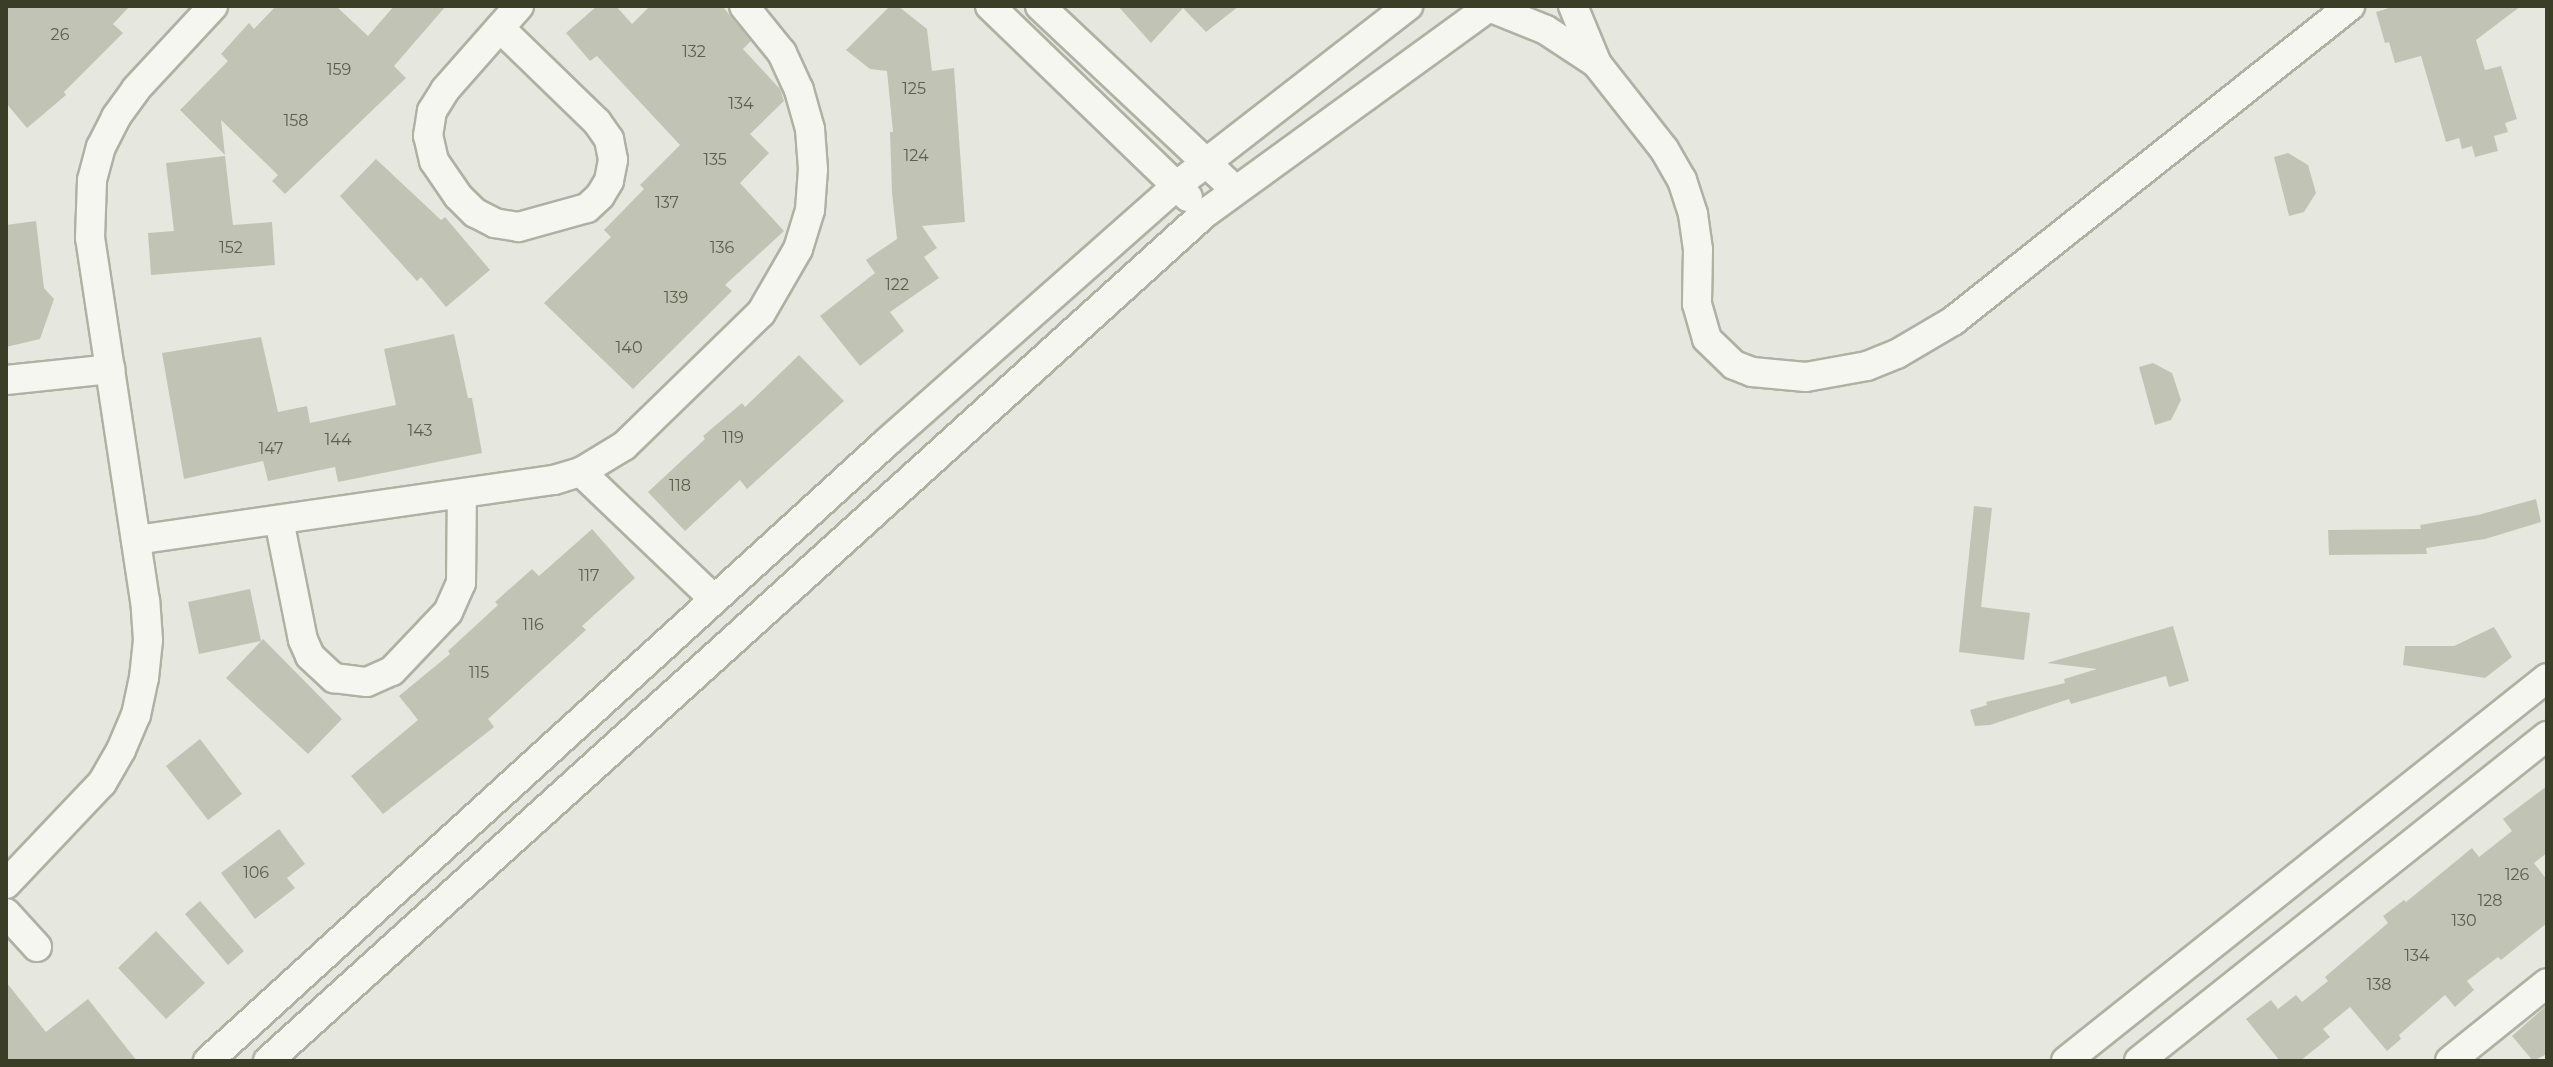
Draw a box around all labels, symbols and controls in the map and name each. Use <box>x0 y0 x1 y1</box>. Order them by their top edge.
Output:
house number: 26 <box>51 25 69 45</box>
house number: 132 <box>682 42 706 62</box>
house number: 159 <box>327 60 351 80</box>
house number: 125 <box>902 79 926 99</box>
house number: 134 <box>728 94 754 114</box>
house number: 158 <box>283 111 309 131</box>
house number: 124 <box>903 146 929 166</box>
house number: 135 <box>703 150 727 170</box>
house number: 137 <box>655 193 679 213</box>
house number: 152 <box>219 238 243 258</box>
house number: 136 <box>710 238 734 258</box>
house number: 122 <box>885 275 909 295</box>
house number: 139 <box>664 288 688 308</box>
house number: 140 <box>616 338 642 358</box>
house number: 143 <box>407 421 433 441</box>
house number: 119 <box>722 428 744 448</box>
house number: 144 <box>325 430 351 450</box>
house number: 147 <box>259 439 283 459</box>
house number: 118 <box>669 476 691 496</box>
house number: 117 <box>579 566 599 586</box>
house number: 116 <box>522 615 544 635</box>
house number: 115 <box>469 663 489 683</box>
house number: 106 <box>243 863 269 883</box>
house number: 126 <box>2505 865 2529 885</box>
house number: 128 <box>2477 891 2503 911</box>
house number: 130 <box>2451 911 2477 931</box>
house number: 134 <box>2404 946 2430 966</box>
house number: 138 <box>2366 975 2392 995</box>

